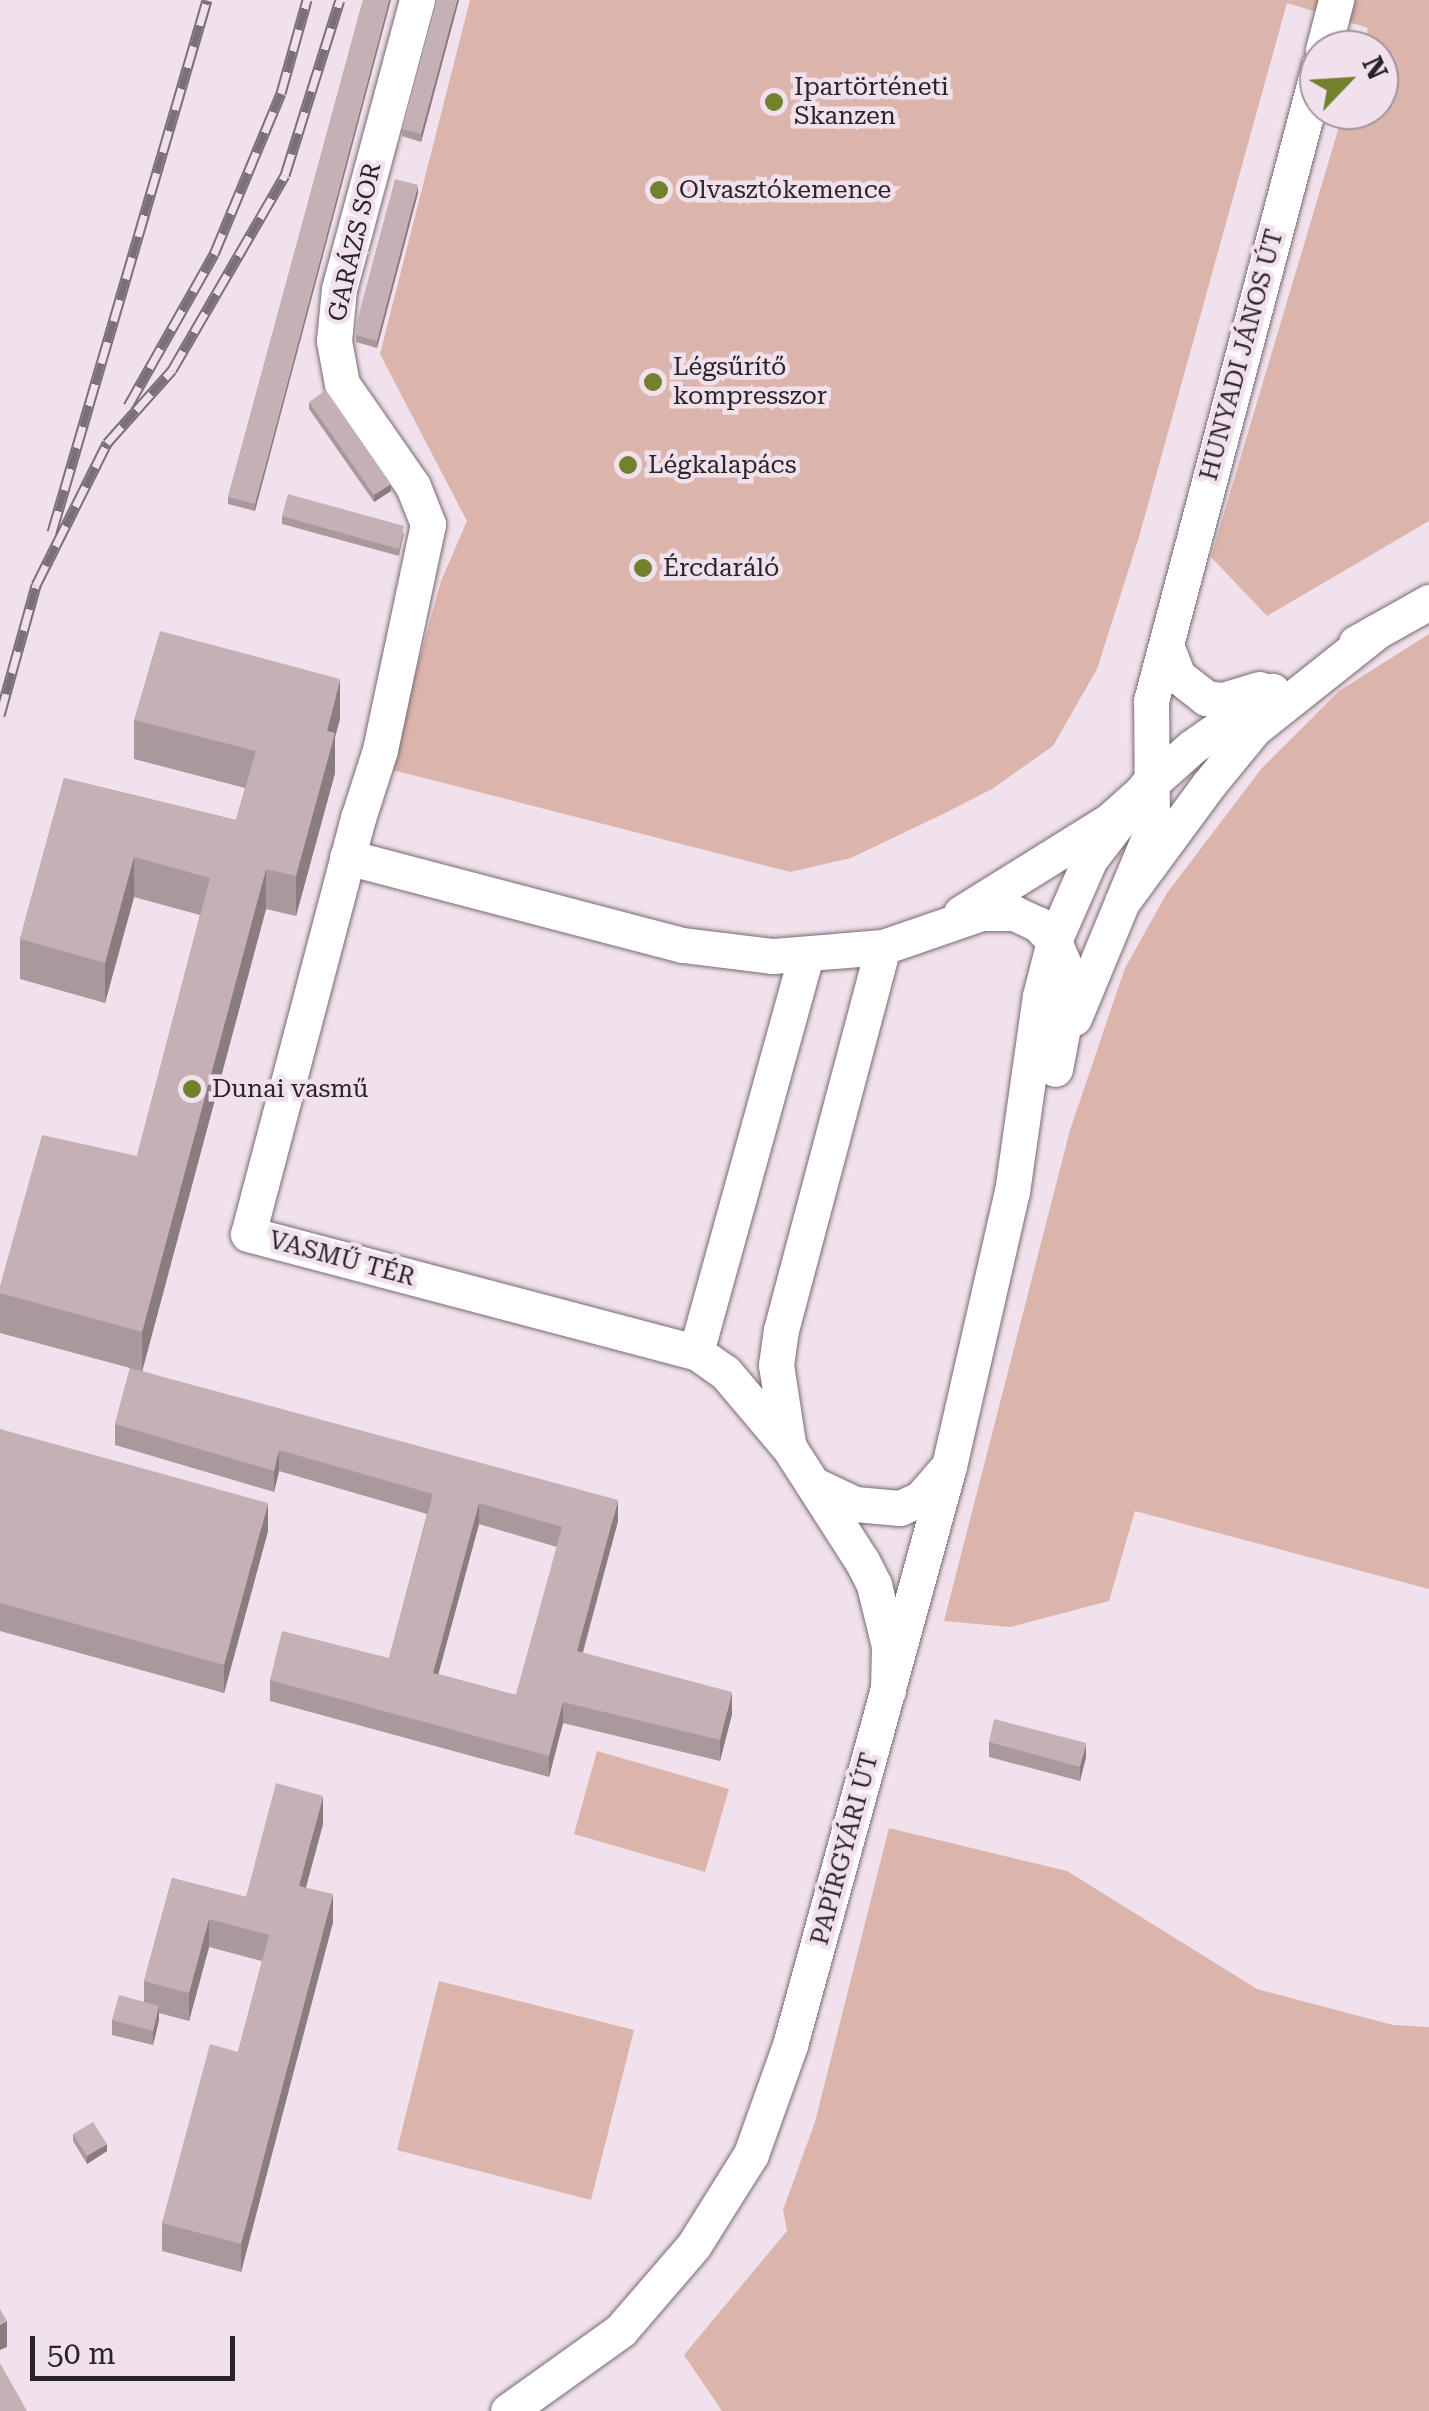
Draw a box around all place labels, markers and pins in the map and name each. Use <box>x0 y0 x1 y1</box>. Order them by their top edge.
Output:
place label: Ipartörténeti Skanzen <box>794 73 949 132</box>
marker: Ipartörténeti Skanzen <box>763 91 785 113</box>
place label: Olvasztókemence <box>679 175 891 205</box>
marker: Olvasztókemence <box>648 179 670 201</box>
place label: Légsűrítő kompresszor <box>673 353 827 412</box>
marker: Légsűrítő kompresszor <box>642 371 664 393</box>
place label: Légkalapács <box>648 450 797 480</box>
marker: Légkalapács <box>617 454 639 476</box>
place label: Ércdaráló <box>663 553 779 583</box>
marker: Ércdaráló <box>632 557 654 579</box>
place label: Dunai vasmű <box>212 1074 368 1104</box>
marker: Dunai vasmű <box>181 1078 203 1100</box>

